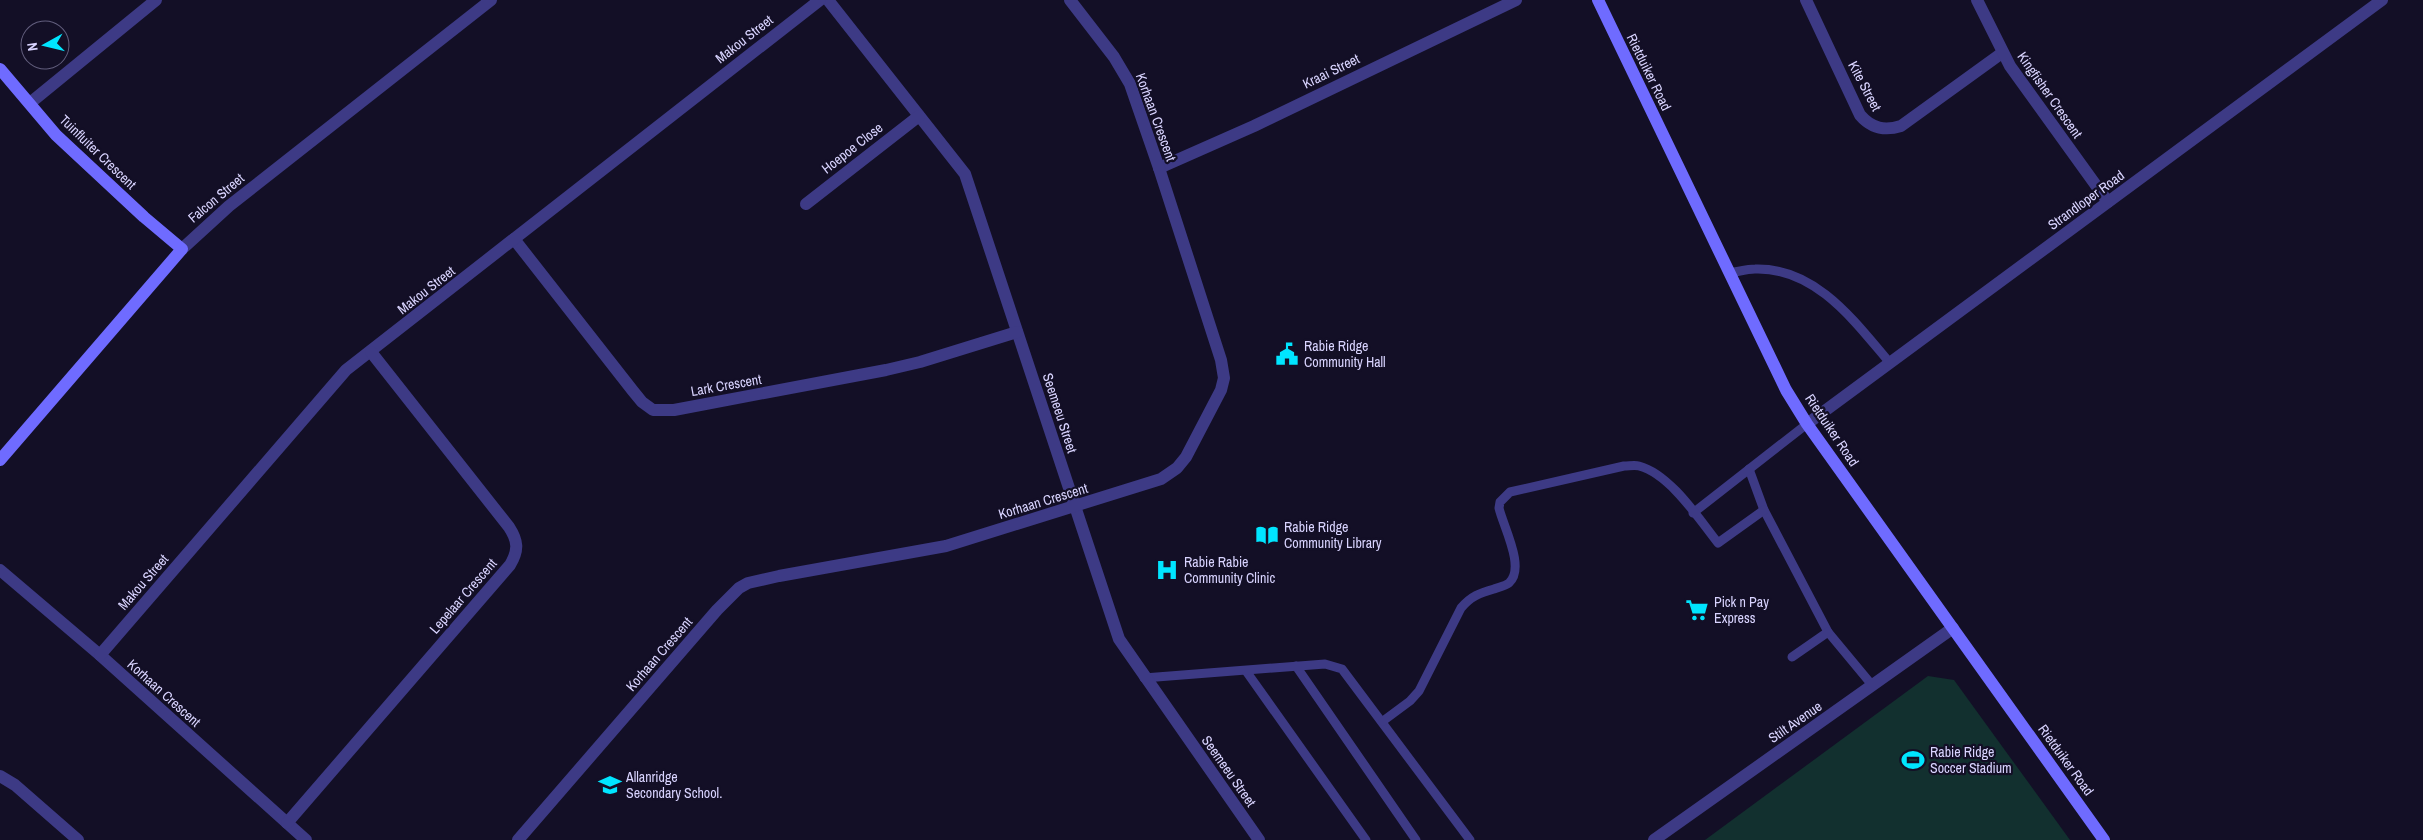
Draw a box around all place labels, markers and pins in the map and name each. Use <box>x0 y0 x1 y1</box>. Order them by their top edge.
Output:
place label: Rabie Ridge Community Hall <box>1304 337 1386 371</box>
public building icon: Rabie Ridge Community Hall <box>1274 341 1300 367</box>
place label: Rabie Ridge Community Library <box>1284 518 1382 552</box>
library icon: Rabie Ridge Community Library <box>1254 522 1280 548</box>
place label: Rabie Rabie Community Clinic <box>1184 553 1275 587</box>
hospital icon: Rabie Rabie Community Clinic <box>1154 557 1180 583</box>
place label: Pick n Pay Express <box>1714 593 1769 627</box>
supermarket icon: Pick n Pay Express <box>1684 597 1710 623</box>
place label: Rabie Ridge Soccer Stadium <box>1930 743 2012 777</box>
sports icon: Rabie Ridge Soccer Stadium <box>1900 747 1926 773</box>
place label: Allanridge Secondary School. <box>625 768 722 802</box>
school or university icon: Allanridge Secondary School. <box>597 772 623 798</box>

